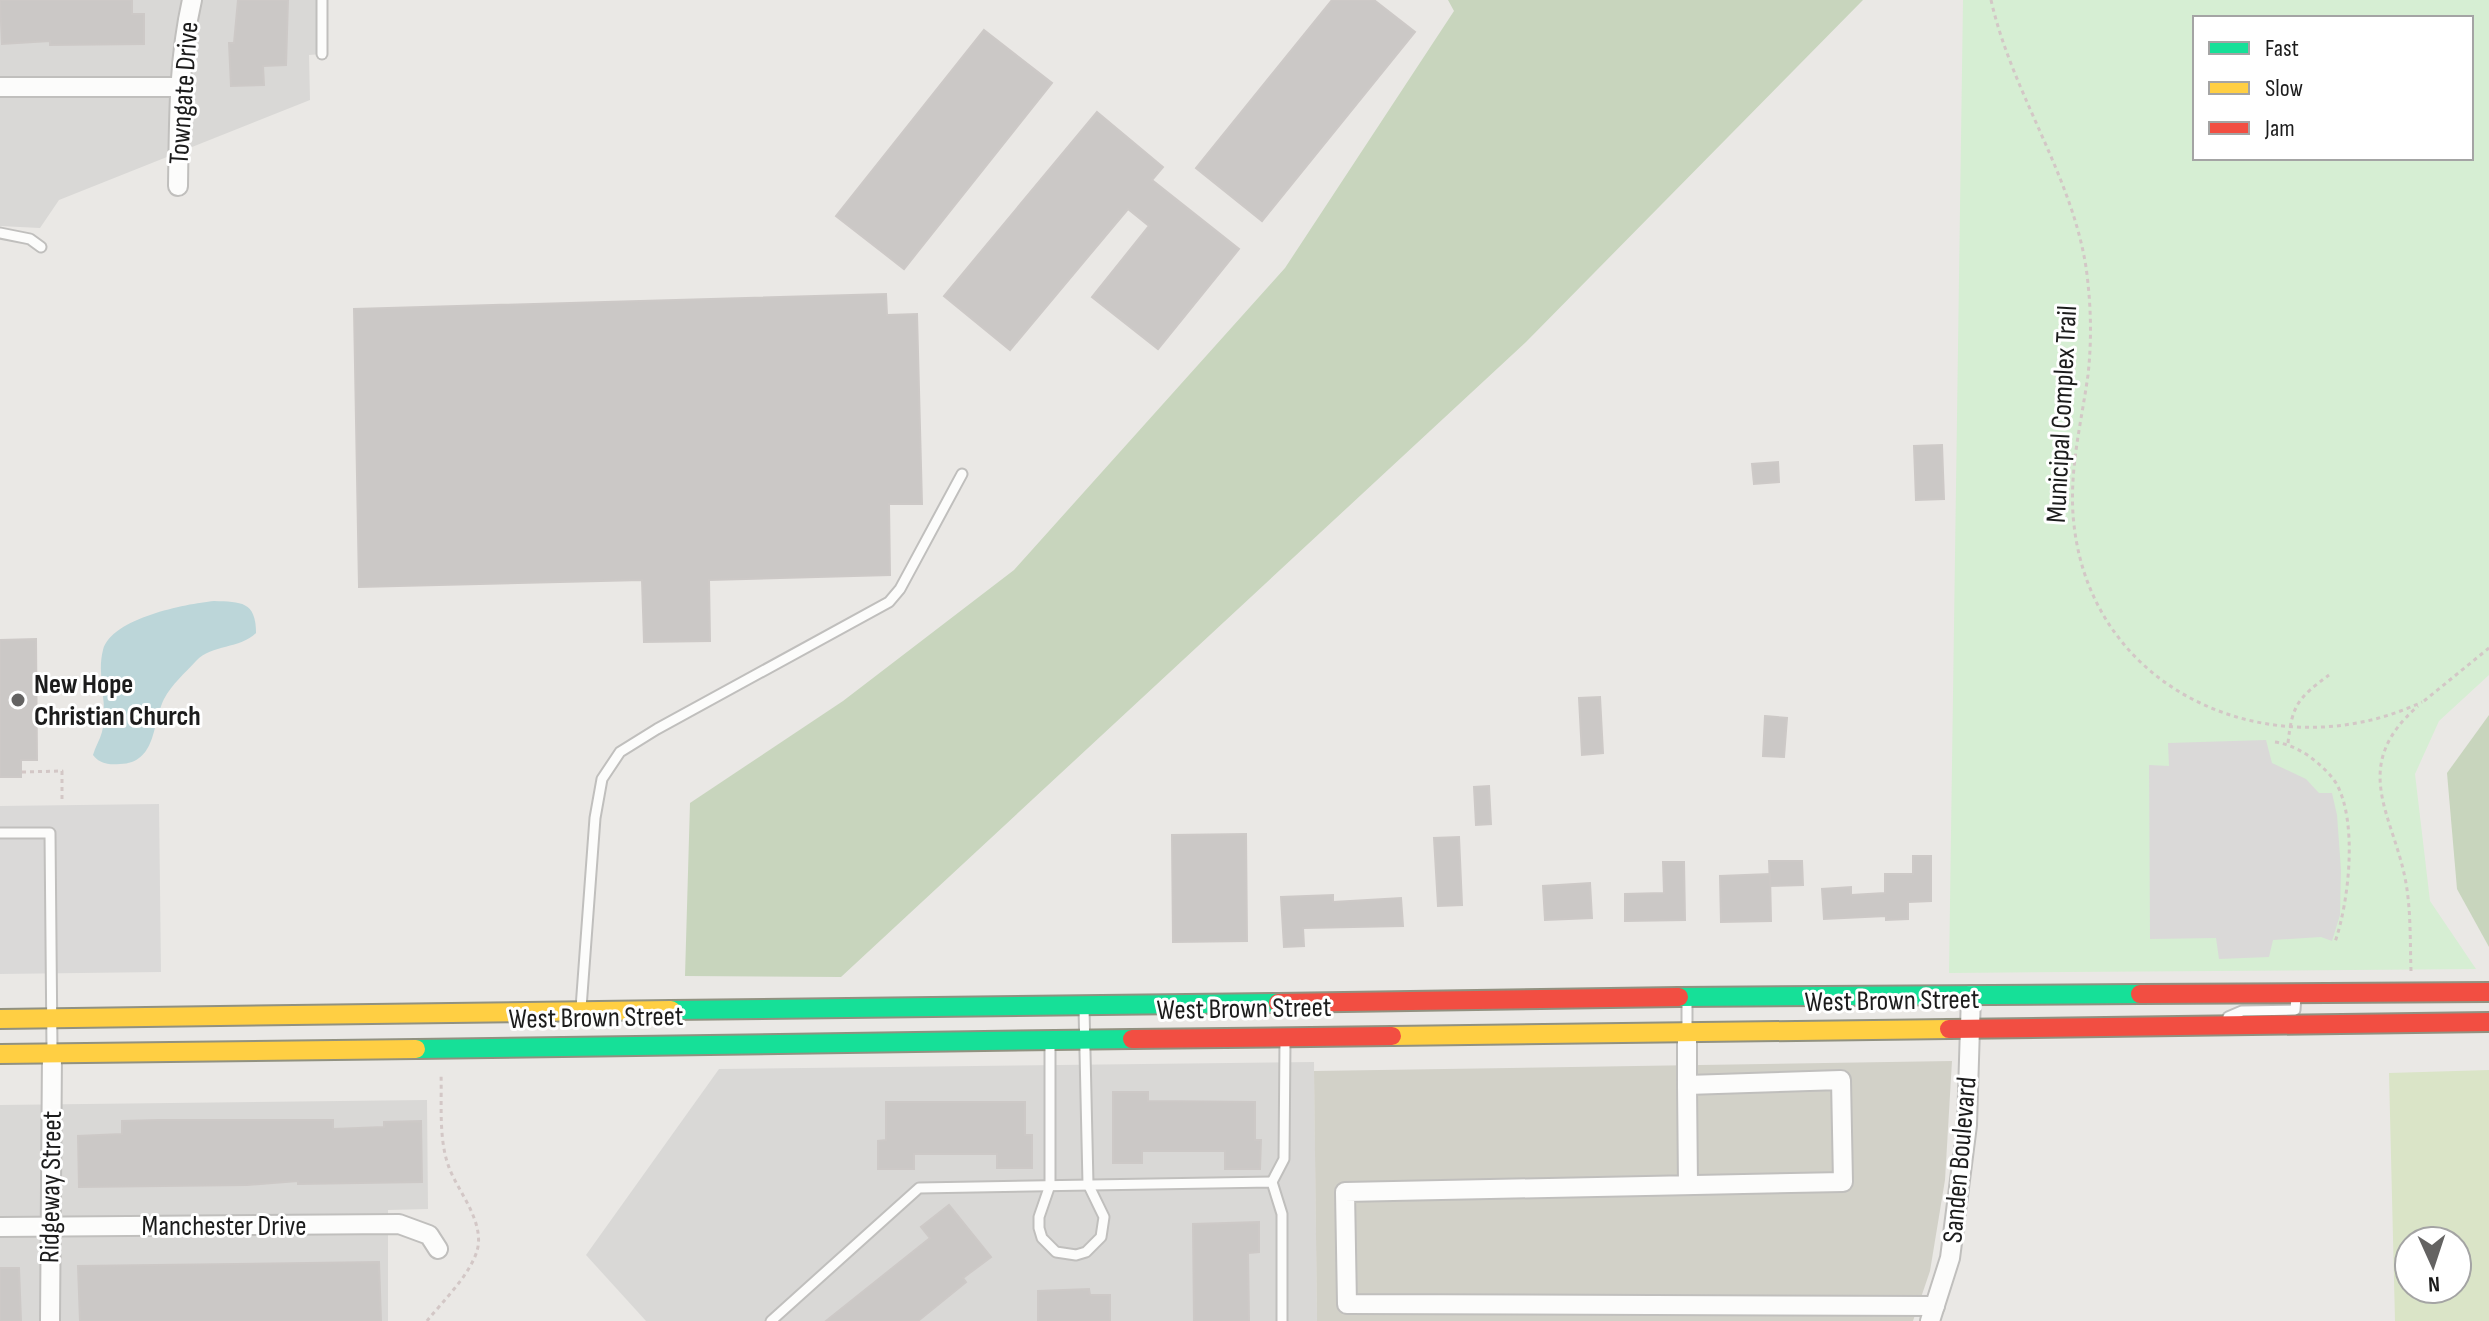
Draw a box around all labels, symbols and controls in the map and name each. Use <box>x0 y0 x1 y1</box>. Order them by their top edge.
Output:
legend <box>2193 16 2473 160</box>
street label: Towngate Drive <box>163 20 205 166</box>
text: Fast <box>2265 34 2299 63</box>
text: Slow <box>2265 74 2303 103</box>
text: Jam <box>2264 114 2295 143</box>
street label: Municipal Complex Trail <box>2040 304 2084 524</box>
place label: New Hope Christian Church <box>34 668 201 733</box>
marker: New Hope Christian Church <box>9 691 27 709</box>
street label: West Brown Street <box>1804 983 1980 1019</box>
street label: West Brown Street <box>1156 991 1332 1027</box>
street label: West Brown Street <box>508 1000 684 1036</box>
street label: Sanden Boulevard <box>1936 1076 1984 1244</box>
street label: Ridgeway Street <box>33 1111 69 1263</box>
street label: Manchester Drive <box>142 1210 306 1243</box>
north arrow <box>2393 1225 2473 1305</box>
text: N <box>2427 1270 2441 1297</box>

